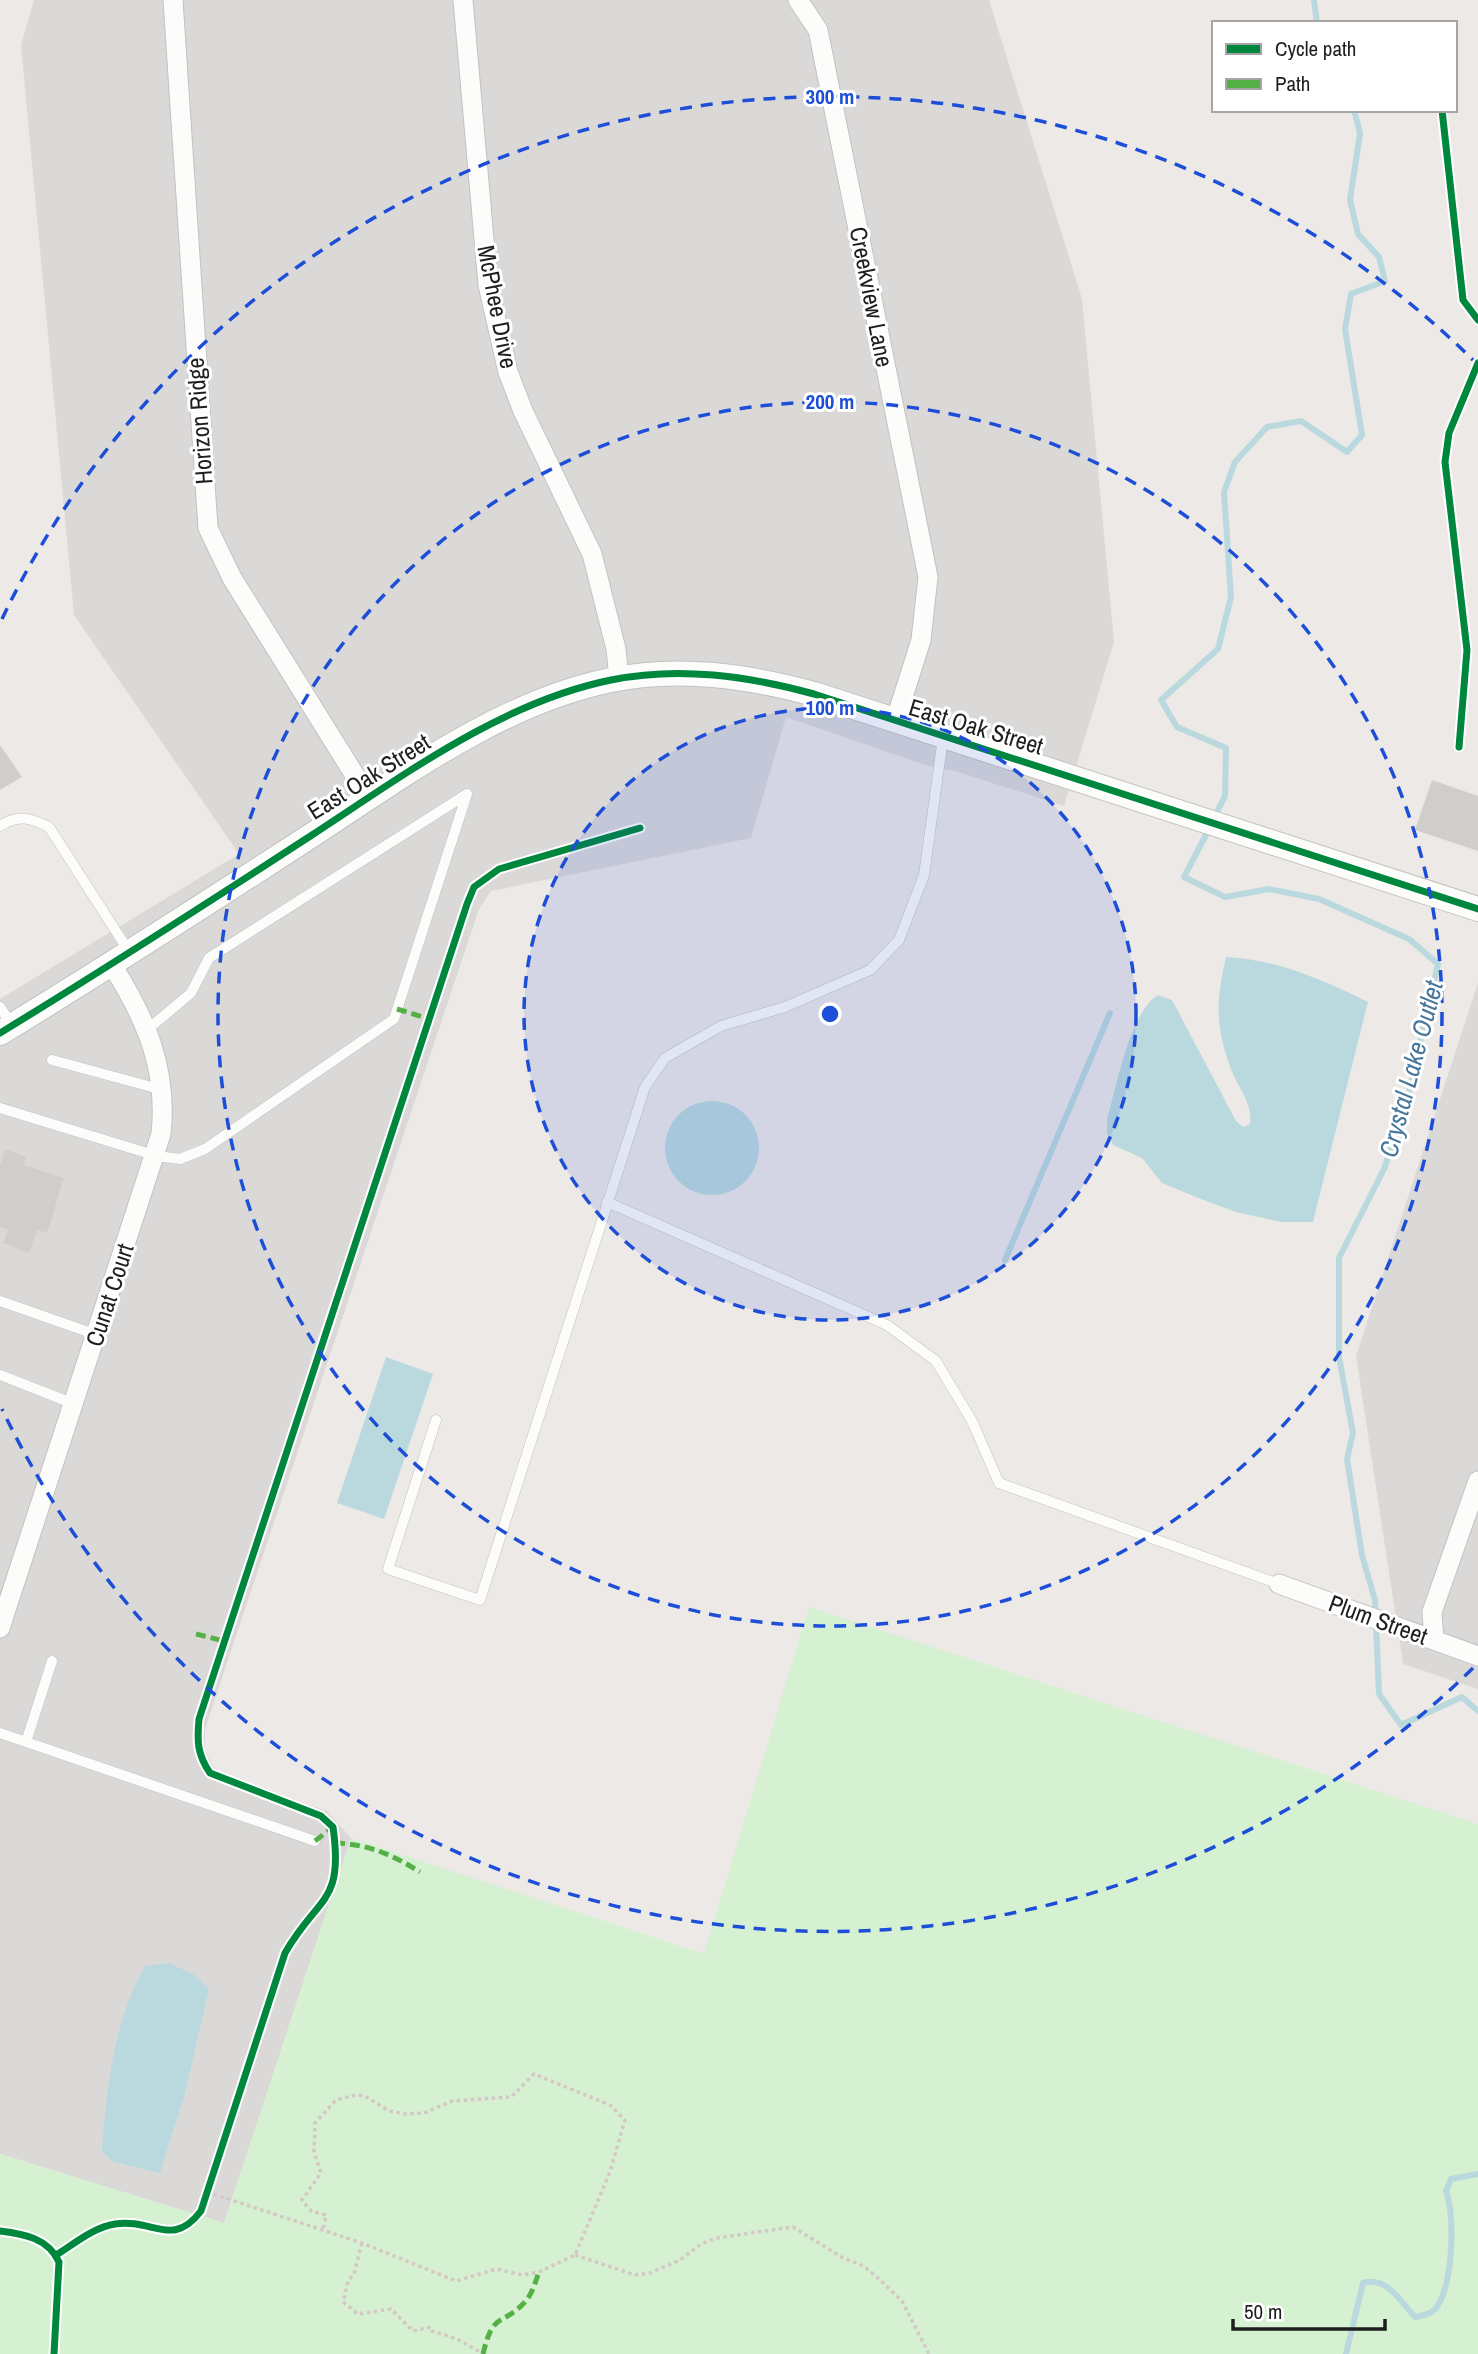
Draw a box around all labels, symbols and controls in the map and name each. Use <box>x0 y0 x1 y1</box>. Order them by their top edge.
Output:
legend <box>1212 21 1457 112</box>
text: Cycle path <box>1275 34 1356 63</box>
text: Path <box>1275 69 1310 98</box>
text: 300 m <box>806 82 854 111</box>
street label: Creekview Lane <box>843 224 901 370</box>
street label: McPhee Drive <box>470 243 526 371</box>
street label: Horizon Ridge <box>179 357 219 485</box>
text: 200 m <box>806 387 854 416</box>
street label: East Oak Street <box>905 690 1048 762</box>
text: 100 m <box>806 693 854 722</box>
street label: East Oak Street <box>301 725 436 827</box>
water label: Crystal Lake Outlet <box>1370 976 1451 1161</box>
centre of rings <box>818 1002 842 1026</box>
street label: Cunat Court <box>77 1239 141 1350</box>
street label: Plum Street <box>1325 1586 1433 1652</box>
scale bar <box>1233 2288 1385 2332</box>
text: 50 m <box>1244 2297 1282 2326</box>

